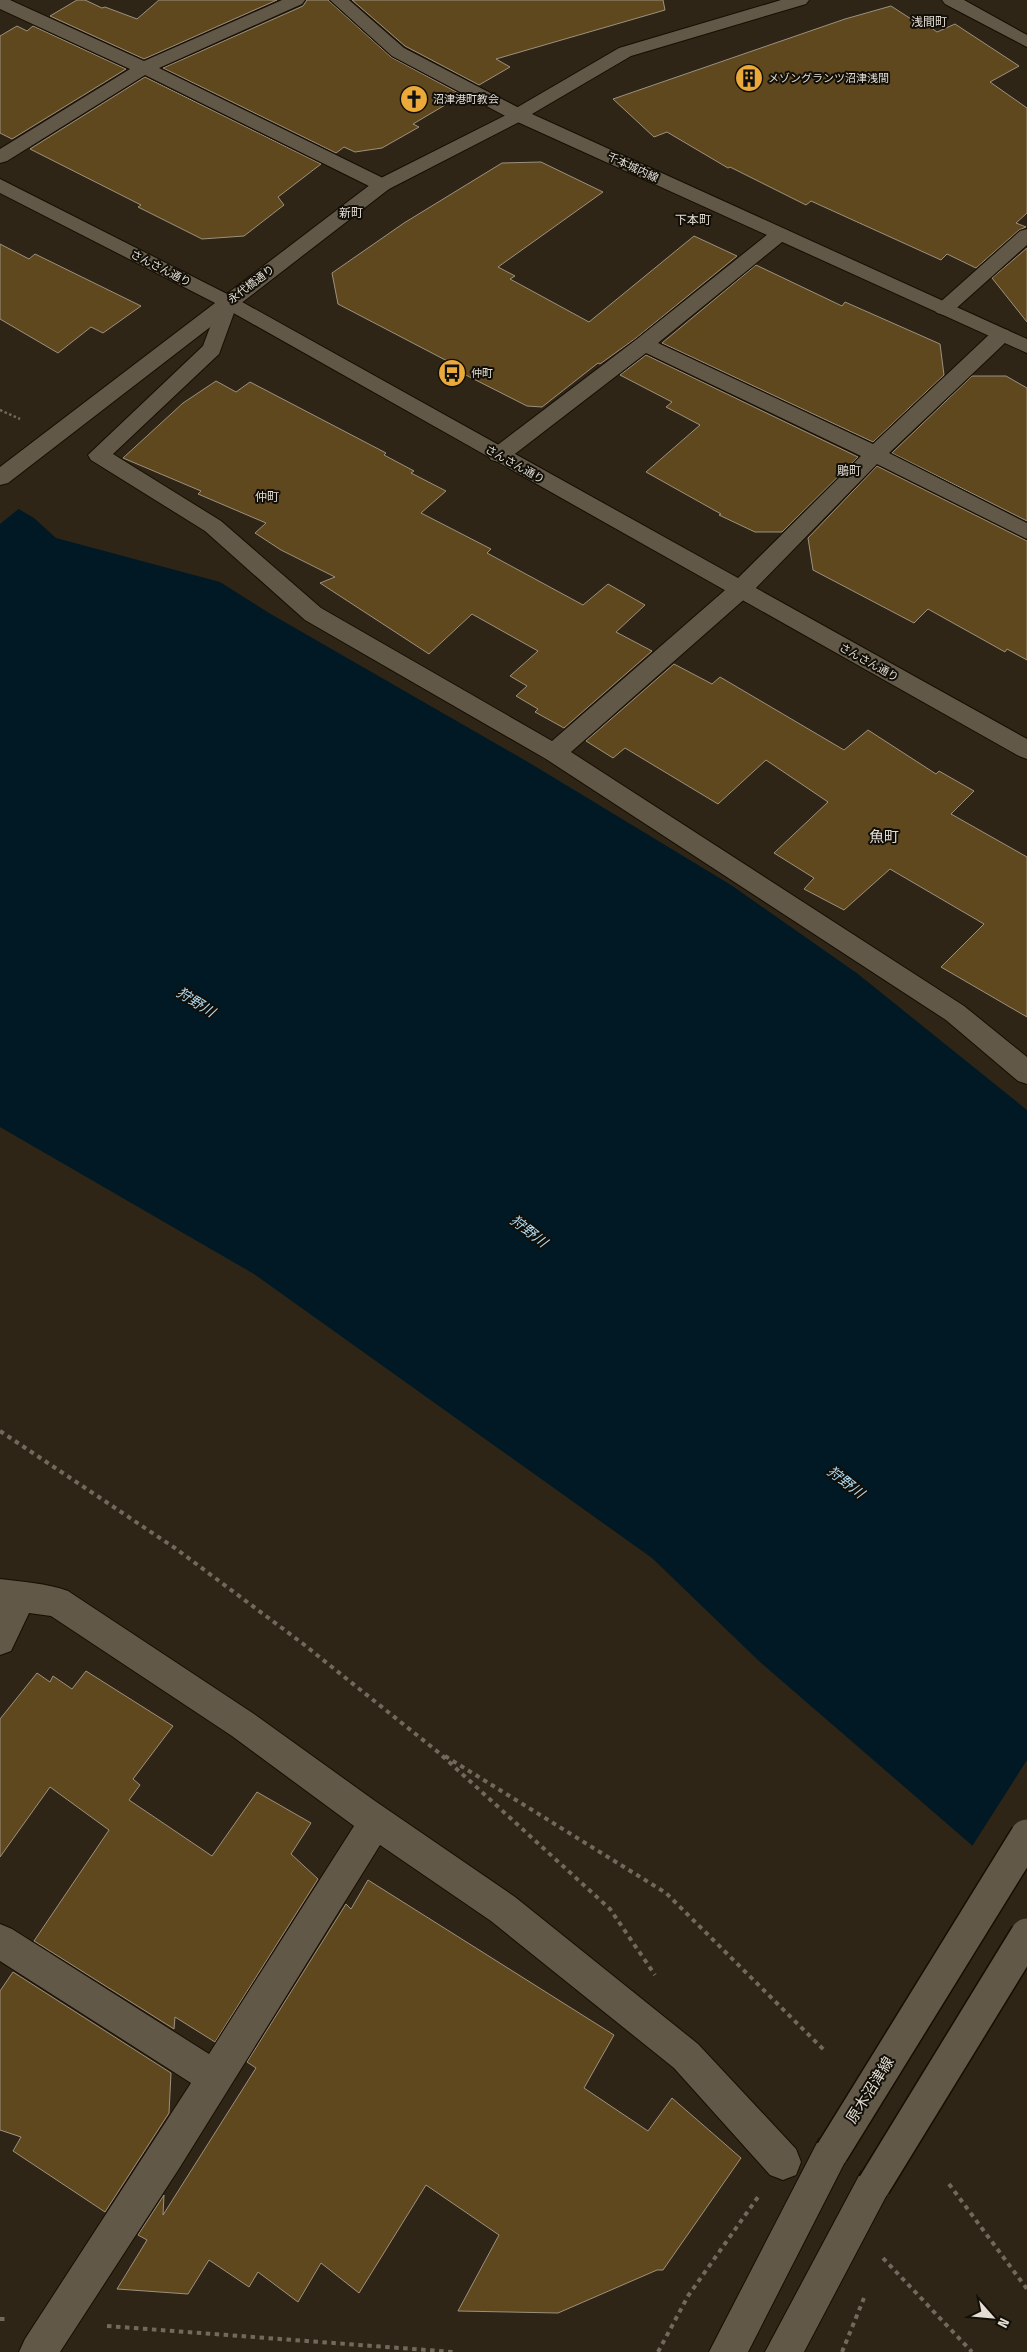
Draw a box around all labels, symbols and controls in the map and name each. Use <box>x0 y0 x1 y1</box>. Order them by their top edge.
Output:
district label: 浅間町 <box>911 15 947 29</box>
building icon: メゾングランツ沼津浅間 <box>734 63 764 93</box>
place label: メゾングランツ沼津浅間 <box>768 72 889 85</box>
church icon: 沼津港町教会 <box>399 84 429 114</box>
place label: 沼津港町教会 <box>433 93 499 106</box>
street label: 千本城内線 <box>605 150 660 185</box>
district label: 新町 <box>339 206 363 220</box>
district label: 下本町 <box>675 213 711 227</box>
street label: さんさん通り <box>128 248 193 289</box>
street label: 永代橋通り <box>225 263 277 306</box>
bus stop icon: 仲町 <box>437 358 467 388</box>
place label: 仲町 <box>471 367 493 380</box>
street label: さんさん通り <box>483 443 547 486</box>
district label: 鵰町 <box>837 464 861 478</box>
district label: 仲町 <box>255 490 279 504</box>
street label: さんさん通り <box>837 641 901 684</box>
district label: 魚町 <box>869 828 899 846</box>
water label: 狩野川 <box>173 984 220 1022</box>
water label: 狩野川 <box>507 1212 552 1252</box>
water label: 狩野川 <box>824 1463 869 1503</box>
street label: 原木沼津線 <box>842 2053 898 2127</box>
north arrow <box>967 2292 1017 2342</box>
text: N <box>994 2315 1013 2330</box>

